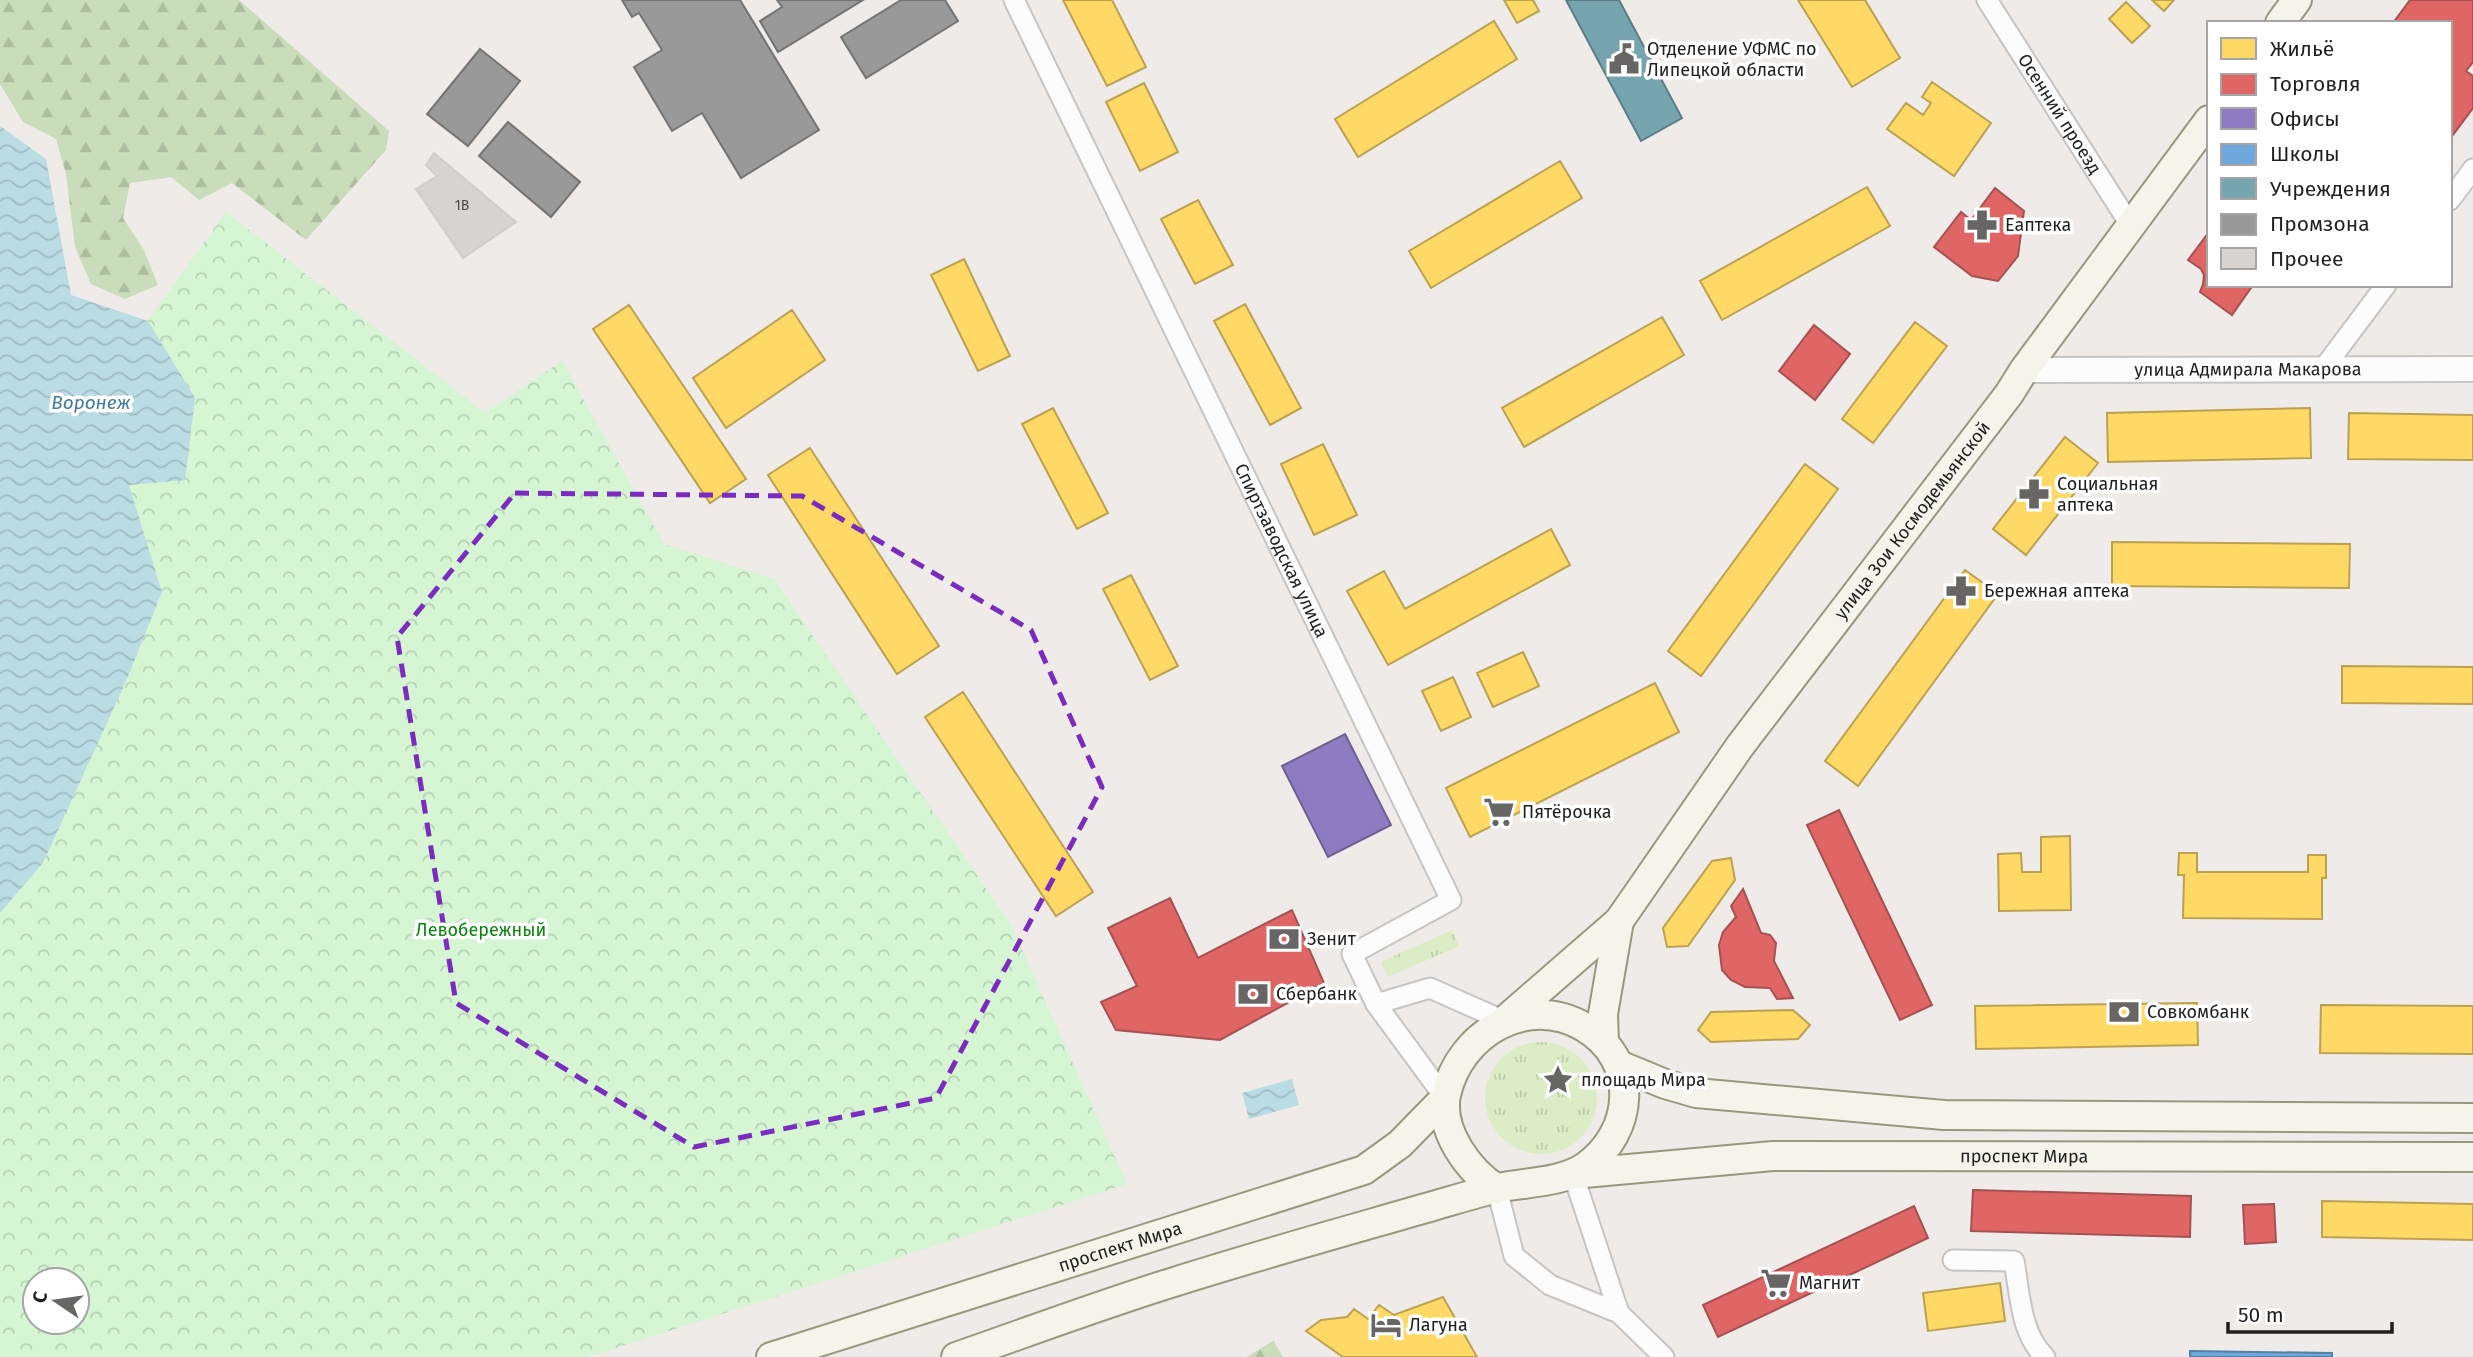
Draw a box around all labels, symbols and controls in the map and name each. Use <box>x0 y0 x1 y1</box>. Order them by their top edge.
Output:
legend <box>2207 21 2452 287</box>
text: Жильё <box>2270 36 2334 62</box>
place label: Отделение УФМС по Липецкой области <box>1647 38 1817 81</box>
public building icon: Отделение УФМС по Липецкой области <box>1607 42 1641 76</box>
street label: Осенний проезд <box>2013 50 2106 178</box>
text: Торговля <box>2270 71 2361 97</box>
text: Офисы <box>2270 106 2340 132</box>
text: Школы <box>2270 141 2340 167</box>
text: Учреждения <box>2270 176 2391 202</box>
house number: 1В <box>455 197 469 214</box>
pharmacy icon: Еаптека <box>1965 208 1999 242</box>
text: Промзона <box>2270 211 2370 237</box>
place label: Еаптека <box>2005 214 2071 236</box>
text: Прочее <box>2270 246 2343 272</box>
street label: улица Адмирала Макарова <box>2134 358 2362 381</box>
water label: Воронеж <box>51 391 131 414</box>
street label: улица Зои Космодемьянской <box>1830 417 1995 624</box>
street label: Спиртзаводская улица <box>1230 460 1333 641</box>
place label: Социальная аптека <box>2057 473 2158 516</box>
pharmacy icon: Социальная аптека <box>2017 477 2051 511</box>
pharmacy icon: Бережная аптека <box>1944 574 1978 608</box>
place label: Бережная аптека <box>1984 580 2129 602</box>
supermarket icon: Пятёрочка <box>1482 795 1516 829</box>
place label: Пятёрочка <box>1522 801 1612 823</box>
park label: Левобережный <box>416 919 546 941</box>
bank icon: Зенит <box>1267 922 1301 956</box>
place label: Зенит <box>1307 928 1357 950</box>
bank icon: Сбербанк <box>1236 977 1270 1011</box>
place label: Сбербанк <box>1276 983 1357 1005</box>
bank icon: Совкомбанк <box>2107 995 2141 1029</box>
place label: Совкомбанк <box>2147 1001 2250 1023</box>
place icon: площадь Мира <box>1541 1063 1575 1097</box>
place label: площадь Мира <box>1581 1069 1706 1091</box>
street label: проспект Мира <box>1960 1145 2088 1167</box>
street label: проспект Мира <box>1056 1217 1185 1277</box>
north arrow <box>21 1266 91 1336</box>
supermarket icon: Магнит <box>1759 1266 1793 1300</box>
place label: Магнит <box>1799 1272 1861 1294</box>
text: С <box>27 1289 52 1305</box>
scale bar <box>2228 1290 2392 1334</box>
text: 50 m <box>2238 1302 2284 1328</box>
hotel icon: Лагуна <box>1369 1308 1403 1342</box>
place label: Лагуна <box>1409 1314 1468 1336</box>

